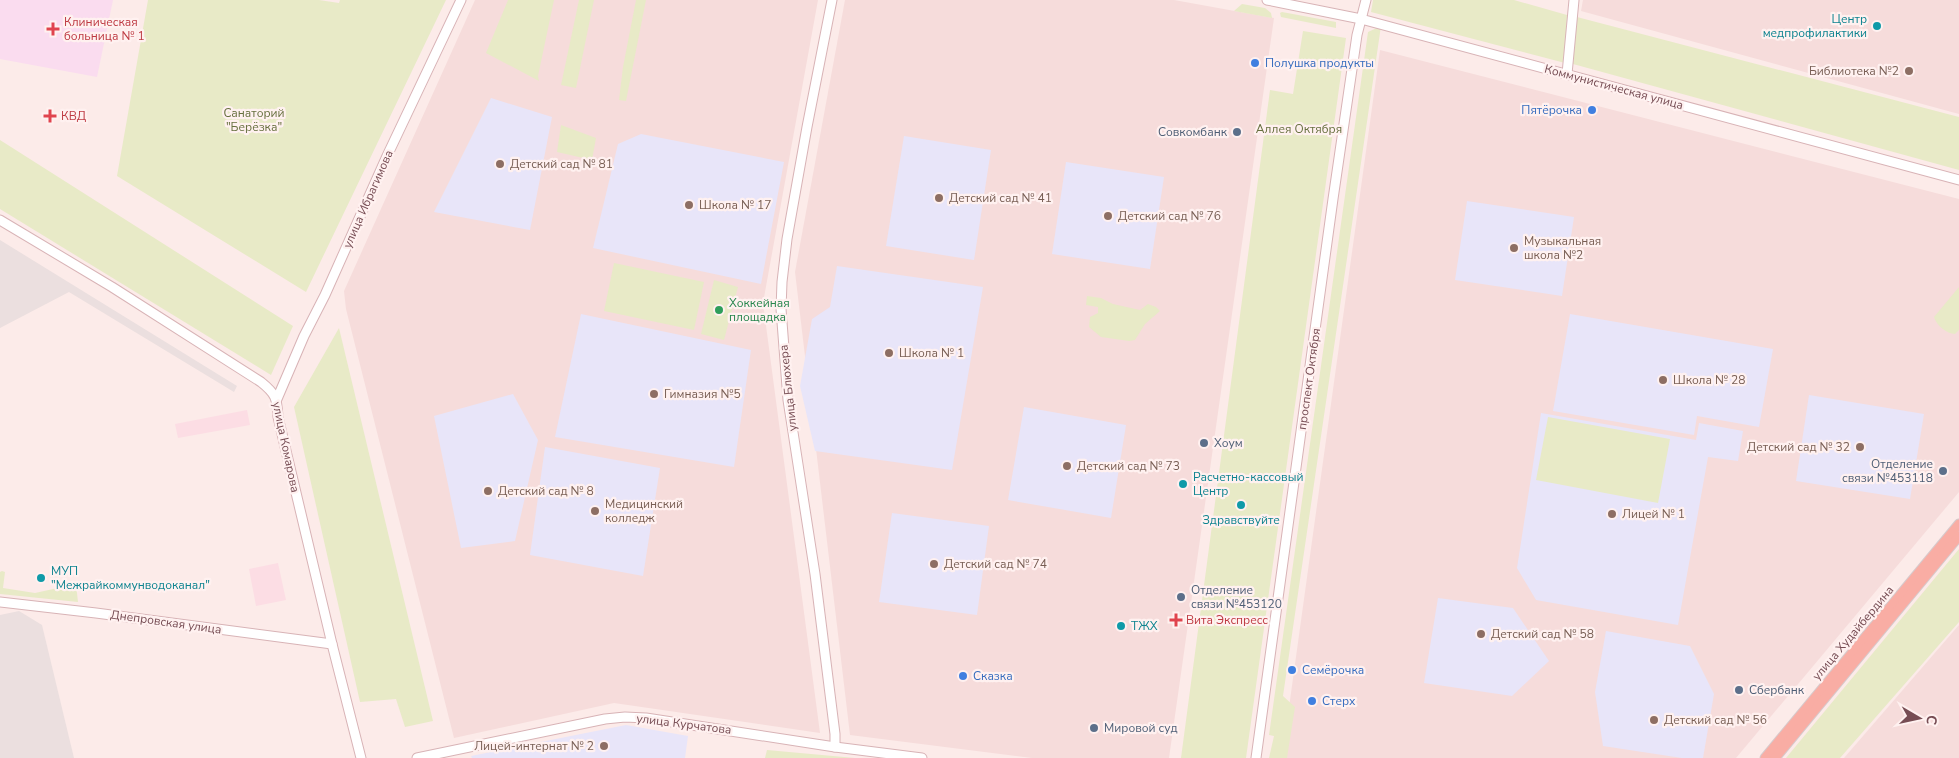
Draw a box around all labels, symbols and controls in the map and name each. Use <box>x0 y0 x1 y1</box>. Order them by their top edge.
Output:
place label: Центр медпрофилактики <box>1763 11 1867 41</box>
place label: Клиническая больница № 1 <box>64 14 145 44</box>
marker: Центр медпрофилактики <box>1871 20 1883 32</box>
marker: Клиническая больница № 1 <box>46 22 60 36</box>
place label: Полушка продукты <box>1265 55 1374 71</box>
marker: Полушка продукты <box>1249 57 1261 69</box>
street label: Коммунистическая улица <box>1543 61 1685 113</box>
place label: Библиотека №2 <box>1809 63 1899 79</box>
marker: Библиотека №2 <box>1903 65 1915 77</box>
place label: Пятёрочка <box>1521 102 1582 118</box>
marker: Пятёрочка <box>1586 104 1598 116</box>
park label: Санаторий "Берёзка" <box>223 105 285 135</box>
place label: КВД <box>61 108 87 124</box>
marker: КВД <box>43 109 57 123</box>
park label: Аллея Октября <box>1256 121 1342 137</box>
place label: Совкомбанк <box>1158 124 1228 140</box>
marker: Совкомбанк <box>1231 126 1243 138</box>
street label: улица Ибрагимова <box>339 147 397 251</box>
place label: Детский сад № 81 <box>510 156 613 172</box>
marker: Детский сад № 81 <box>494 158 506 170</box>
place label: Детский сад № 41 <box>949 190 1052 206</box>
marker: Детский сад № 41 <box>933 192 945 204</box>
place label: Школа № 17 <box>699 197 772 213</box>
marker: Школа № 17 <box>683 199 695 211</box>
place label: Детский сад № 76 <box>1118 208 1221 224</box>
marker: Детский сад № 76 <box>1102 210 1114 222</box>
place label: Музыкальная школа №2 <box>1524 233 1601 263</box>
marker: Музыкальная школа №2 <box>1508 242 1520 254</box>
place label: Хоккейная площадка <box>729 295 790 325</box>
marker: Хоккейная площадка <box>713 304 725 316</box>
street label: проспект Октября <box>1294 327 1324 431</box>
street label: улица Блюхера <box>776 344 800 432</box>
place label: Школа № 1 <box>899 345 964 361</box>
marker: Школа № 1 <box>883 347 895 359</box>
place label: Школа № 28 <box>1673 372 1746 388</box>
marker: Школа № 28 <box>1657 374 1669 386</box>
place label: Гимназия №5 <box>664 386 741 402</box>
marker: Гимназия №5 <box>648 388 660 400</box>
street label: улица Комарова <box>269 400 303 494</box>
place label: Хоум <box>1214 435 1243 451</box>
marker: Хоум <box>1198 437 1210 449</box>
place label: Детский сад № 32 <box>1747 439 1850 455</box>
marker: Детский сад № 32 <box>1854 441 1866 453</box>
place label: Отделение связи №453118 <box>1842 456 1933 486</box>
place label: Детский сад № 73 <box>1077 458 1180 474</box>
marker: Детский сад № 73 <box>1061 460 1073 472</box>
marker: Отделение связи №453118 <box>1937 465 1949 477</box>
place label: Расчетно-кассовый Центр <box>1193 469 1303 499</box>
marker: Расчетно-кассовый Центр <box>1177 478 1189 490</box>
place label: Детский сад № 8 <box>498 483 594 499</box>
marker: Детский сад № 8 <box>482 485 494 497</box>
place label: Медицинский колледж <box>605 496 683 526</box>
marker: Здравствуйте <box>1235 499 1247 511</box>
marker: Медицинский колледж <box>589 505 601 517</box>
place label: Лицей № 1 <box>1622 506 1685 522</box>
marker: Лицей № 1 <box>1606 508 1618 520</box>
place label: Здравствуйте <box>1202 512 1280 528</box>
place label: Детский сад № 74 <box>944 556 1047 572</box>
marker: Детский сад № 74 <box>928 558 940 570</box>
place label: МУП "Межрайкоммунводоканал" <box>51 563 210 593</box>
marker: МУП "Межрайкоммунводоканал" <box>35 572 47 584</box>
place label: Отделение связи №453120 <box>1191 582 1282 612</box>
street label: улица Худайбердина <box>1809 582 1897 684</box>
marker: Отделение связи №453120 <box>1175 591 1187 603</box>
street label: Днепровская улица <box>110 606 222 638</box>
place label: Вита Экспресс <box>1186 612 1268 628</box>
marker: Вита Экспресс <box>1170 614 1182 626</box>
place label: ТЖХ <box>1131 618 1158 634</box>
marker: ТЖХ <box>1115 620 1127 632</box>
place label: Детский сад № 58 <box>1491 626 1594 642</box>
marker: Детский сад № 58 <box>1475 628 1487 640</box>
place label: Семёрочка <box>1302 662 1364 678</box>
marker: Семёрочка <box>1286 664 1298 676</box>
place label: Сказка <box>973 668 1013 684</box>
marker: Сказка <box>957 670 969 682</box>
place label: Сбербанк <box>1749 682 1805 698</box>
marker: Сбербанк <box>1733 684 1745 696</box>
place label: Стерх <box>1322 693 1356 709</box>
north arrow <box>1894 693 1944 743</box>
marker: Стерх <box>1306 695 1318 707</box>
street label: улица Курчатова <box>636 710 732 738</box>
place label: Детский сад № 56 <box>1664 712 1767 728</box>
marker: Детский сад № 56 <box>1648 714 1660 726</box>
text: С <box>1921 714 1941 727</box>
place label: Мировой суд <box>1104 720 1178 736</box>
marker: Мировой суд <box>1088 722 1100 734</box>
place label: Лицей-интернат № 2 <box>474 738 594 754</box>
marker: Лицей-интернат № 2 <box>598 740 610 752</box>

